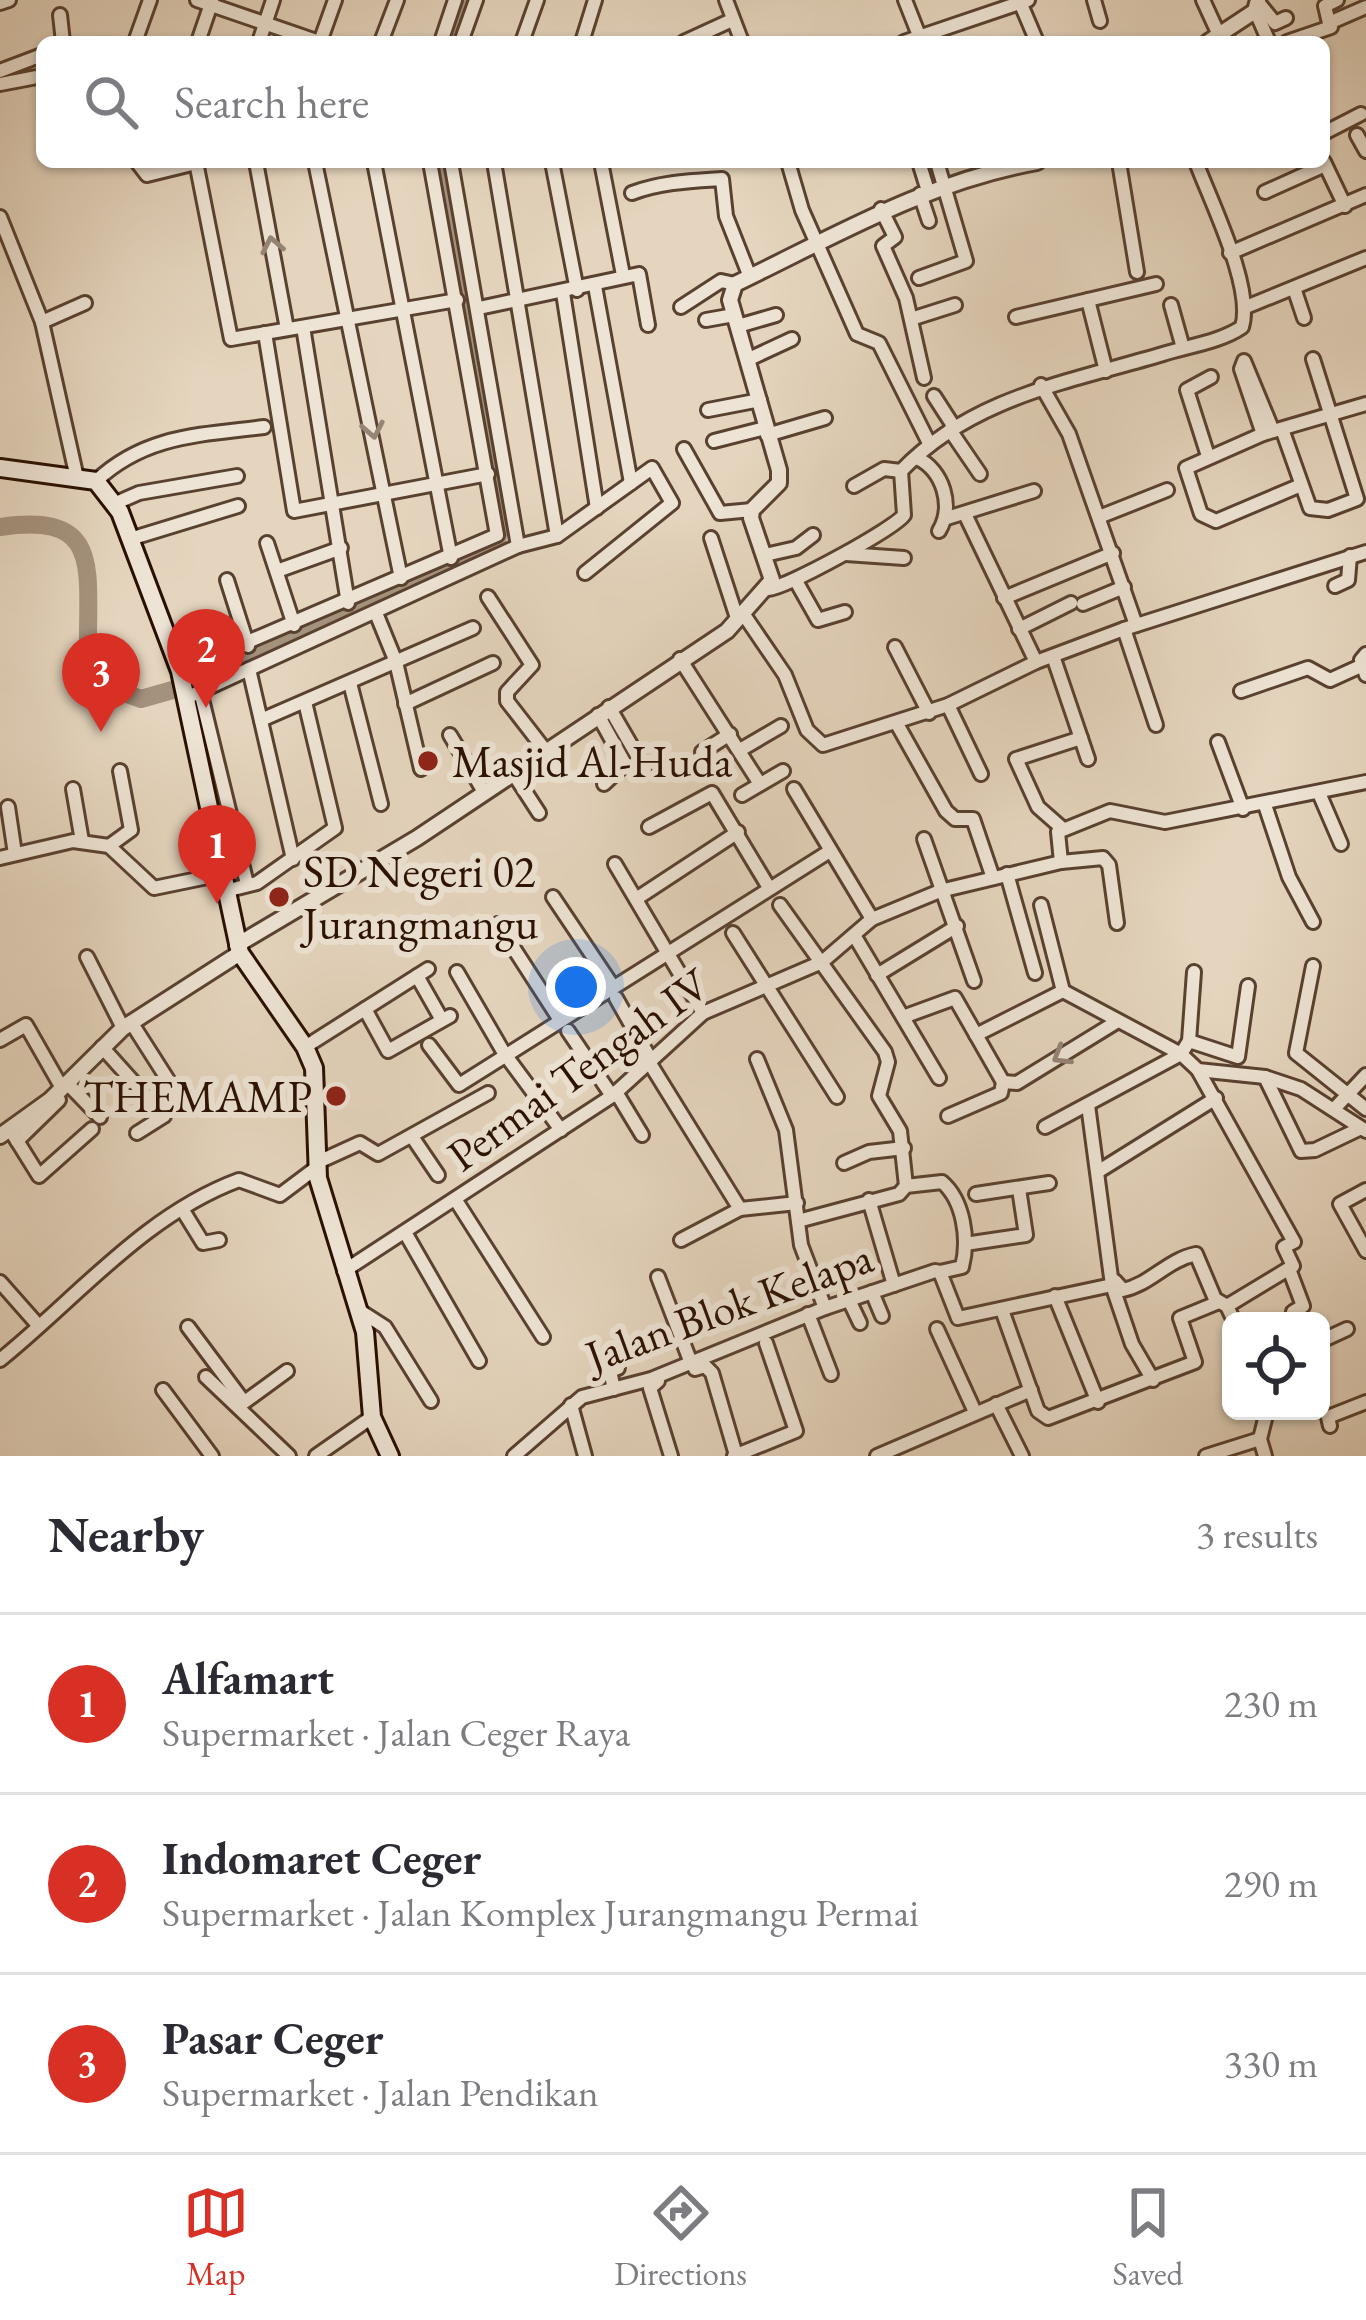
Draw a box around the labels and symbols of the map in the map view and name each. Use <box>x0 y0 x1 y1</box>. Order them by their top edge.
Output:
one-way arrow <box>260 236 285 256</box>
one-way arrow <box>359 419 385 439</box>
pin: 2 <box>167 609 245 708</box>
pin: 3 <box>62 633 140 732</box>
place label: Masjid Al-Huda <box>452 732 732 790</box>
marker: Masjid Al-Huda <box>415 748 441 774</box>
pin: 1 <box>178 805 256 904</box>
place label: SD Negeri 02 Jurangmangu <box>299 842 539 952</box>
marker: SD Negeri 02 Jurangmangu <box>266 884 292 910</box>
street label: Permai Tengah IV <box>435 954 721 1184</box>
your location <box>546 957 606 1017</box>
one-way arrow <box>1052 1041 1074 1064</box>
place label: THEMAMP <box>83 1067 312 1125</box>
marker: THEMAMP <box>323 1083 349 1109</box>
street label: Jalan Blok Kelapa <box>574 1227 880 1386</box>

